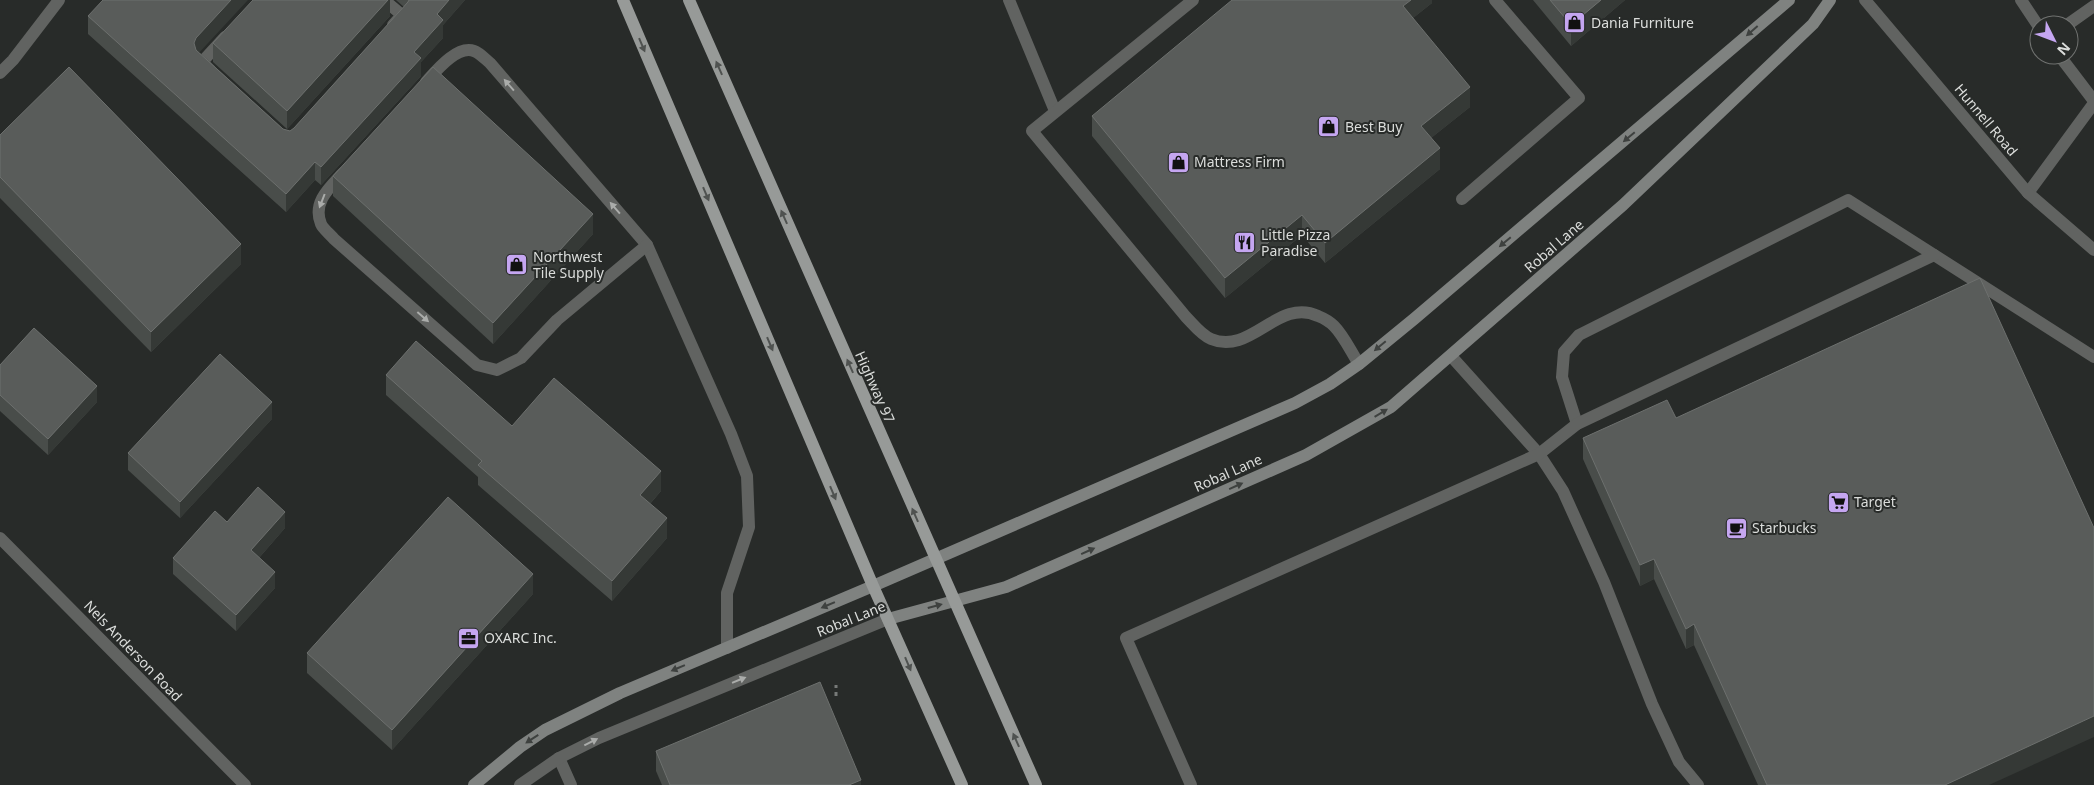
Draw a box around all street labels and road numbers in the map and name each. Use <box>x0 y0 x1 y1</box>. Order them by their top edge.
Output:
street label: Hunnell Road <box>1951 80 2022 160</box>
street label: Robal Lane <box>1520 215 1587 277</box>
street label: Highway 97 <box>851 348 900 426</box>
street label: Robal Lane <box>1191 449 1265 496</box>
street label: Nels Anderson Road <box>80 596 187 705</box>
street label: Robal Lane <box>814 596 888 641</box>

